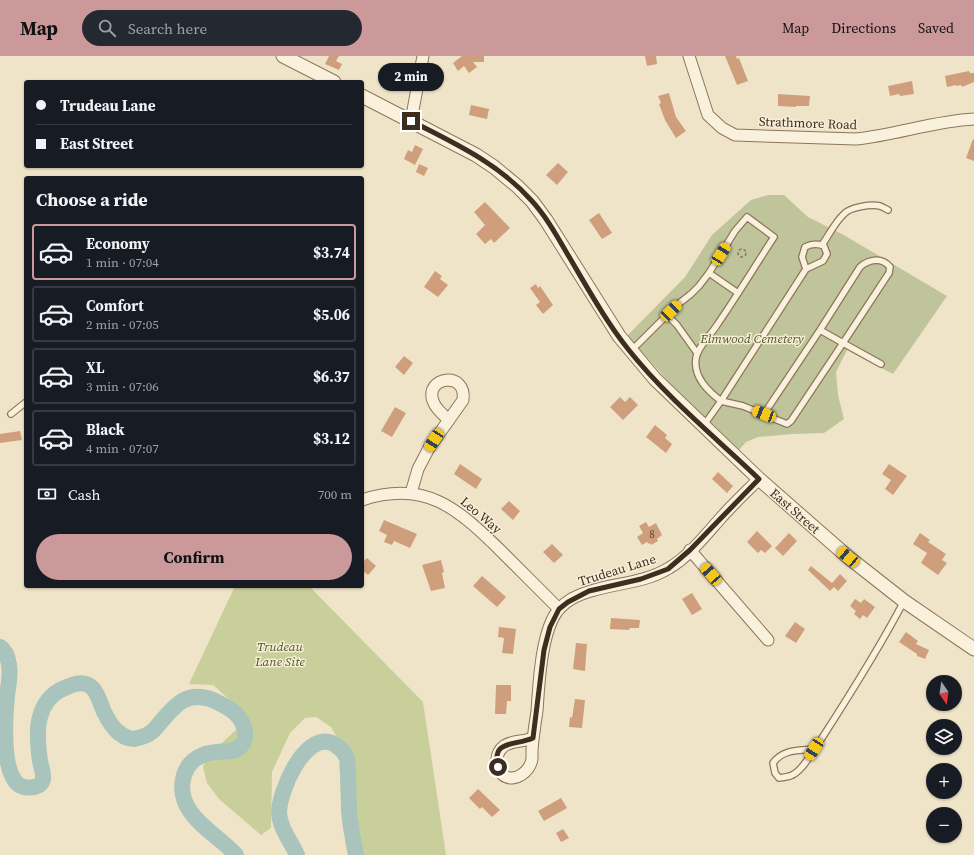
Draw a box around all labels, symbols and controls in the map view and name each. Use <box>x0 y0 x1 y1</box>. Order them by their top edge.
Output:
search box <box>82 10 362 46</box>
text: Map <box>20 15 58 41</box>
icon: search <box>96 17 118 39</box>
text: Search here <box>128 18 207 39</box>
text: Map <box>782 18 809 38</box>
text: Directions <box>831 18 896 38</box>
text: Saved <box>918 18 954 38</box>
callout: 2 min <box>378 63 444 91</box>
text: 2 min <box>394 68 428 85</box>
text: Trudeau Lane <box>60 95 156 116</box>
route end <box>402 112 420 130</box>
street label: Strathmore Road <box>759 113 858 133</box>
text: East Street <box>60 133 133 154</box>
text: Choose a ride <box>36 187 148 212</box>
text: Economy <box>86 233 150 254</box>
icon: car <box>38 234 74 270</box>
car <box>710 241 732 267</box>
text: $3.74 <box>313 242 350 263</box>
text: 1 min · 07:04 <box>86 254 159 271</box>
text: Comfort <box>86 295 144 316</box>
icon: car <box>38 296 74 332</box>
car <box>658 298 684 324</box>
text: $5.06 <box>313 304 350 325</box>
text: 2 min · 07:05 <box>86 316 159 333</box>
park label: Elmwood Cemetery <box>699 330 805 347</box>
text: XL <box>86 357 105 378</box>
icon: car <box>38 358 74 394</box>
text: $6.37 <box>313 366 350 387</box>
text: 3 min · 07:06 <box>86 378 159 395</box>
car <box>751 404 777 424</box>
text: Black <box>86 419 125 440</box>
icon: car <box>38 420 74 456</box>
car <box>422 427 446 453</box>
text: $3.12 <box>313 428 350 449</box>
text: 4 min · 07:07 <box>86 440 159 457</box>
icon: cash <box>36 483 58 505</box>
text: Cash <box>68 484 100 505</box>
street label: East Street <box>766 485 824 538</box>
text: 700 m <box>318 486 352 503</box>
street label: Leo Way <box>457 493 505 537</box>
house number: 8 <box>649 527 655 542</box>
button: Confirm <box>36 534 352 580</box>
car <box>835 545 861 569</box>
street label: Trudeau Lane <box>576 550 658 590</box>
car <box>699 561 723 587</box>
park label: Trudeau Lane Site <box>254 638 306 670</box>
north arrow <box>926 675 962 711</box>
map controls <box>926 675 962 843</box>
button: layers <box>926 719 962 755</box>
car <box>802 736 826 762</box>
route start <box>489 758 507 776</box>
button: + <box>926 763 962 799</box>
button: − <box>926 807 962 843</box>

